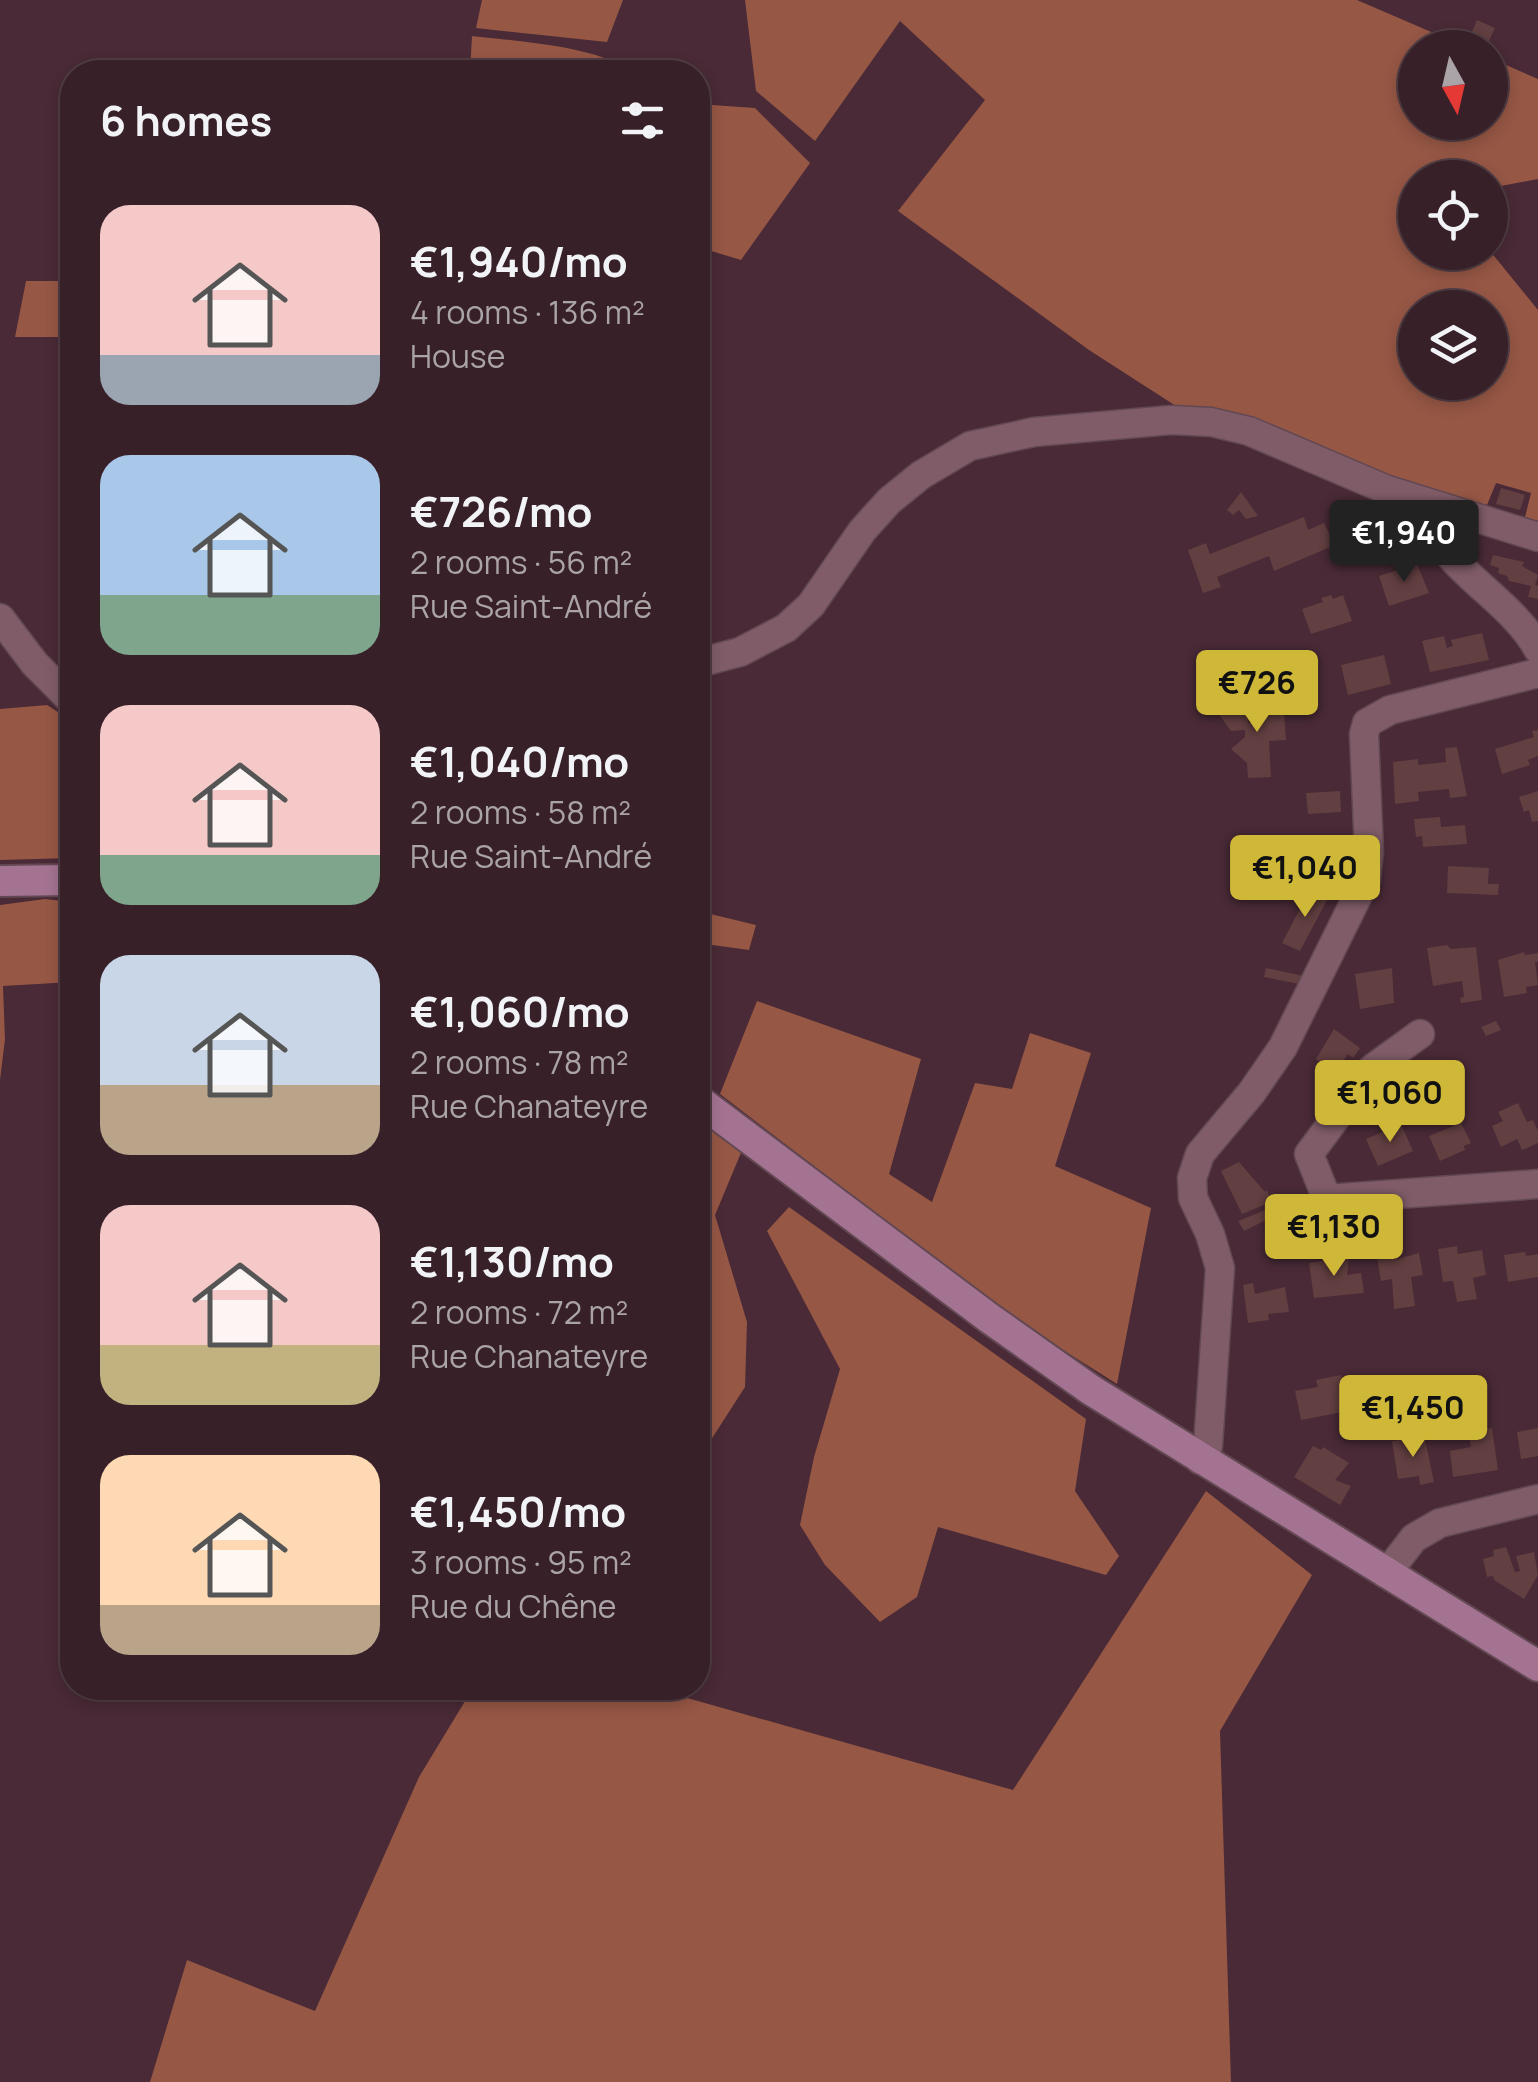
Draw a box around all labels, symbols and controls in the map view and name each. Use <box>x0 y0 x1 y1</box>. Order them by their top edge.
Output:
north arrow <box>1398 30 1508 140</box>
map controls <box>1398 30 1508 400</box>
text: 6 homes <box>100 91 272 149</box>
icon: filters <box>615 93 670 148</box>
button: locate <box>1398 160 1508 270</box>
text: €1,940/mo <box>410 232 628 290</box>
icon: home <box>180 245 300 365</box>
text: 4 rooms · 136 m² <box>410 290 645 334</box>
button: layers <box>1398 290 1508 400</box>
text: House <box>410 334 505 378</box>
text: €726/mo <box>410 482 592 540</box>
icon: home <box>180 495 300 615</box>
pin: €1,940 <box>1323 500 1485 585</box>
text: €1,940 <box>1352 510 1456 554</box>
text: 2 rooms · 56 m² <box>410 540 632 584</box>
text: Rue Saint-André <box>410 584 652 628</box>
pin: €726 <box>1198 650 1316 735</box>
text: €726 <box>1218 660 1296 704</box>
text: €1,040/mo <box>410 732 629 790</box>
icon: home <box>180 745 300 865</box>
text: 2 rooms · 58 m² <box>410 790 631 834</box>
text: Rue Saint-André <box>410 834 652 878</box>
pin: €1,040 <box>1224 835 1386 920</box>
text: €1,040 <box>1252 845 1358 889</box>
text: €1,060/mo <box>410 982 630 1040</box>
icon: home <box>180 995 300 1115</box>
text: 2 rooms · 78 m² <box>410 1040 629 1084</box>
pin: €1,060 <box>1309 1060 1471 1145</box>
text: €1,060 <box>1337 1070 1443 1114</box>
text: Rue Chanateyre <box>410 1084 648 1128</box>
pin: €1,130 <box>1253 1194 1415 1279</box>
text: €1,130 <box>1287 1204 1381 1248</box>
text: €1,130/mo <box>410 1232 614 1290</box>
icon: home <box>180 1245 300 1365</box>
text: 2 rooms · 72 m² <box>410 1290 628 1334</box>
text: Rue Chanateyre <box>410 1334 648 1378</box>
pin: €1,450 <box>1332 1375 1494 1460</box>
text: €1,450 <box>1361 1385 1465 1429</box>
text: €1,450/mo <box>410 1482 626 1540</box>
icon: home <box>180 1495 300 1615</box>
text: 3 rooms · 95 m² <box>410 1540 632 1584</box>
text: Rue du Chêne <box>410 1584 616 1628</box>

